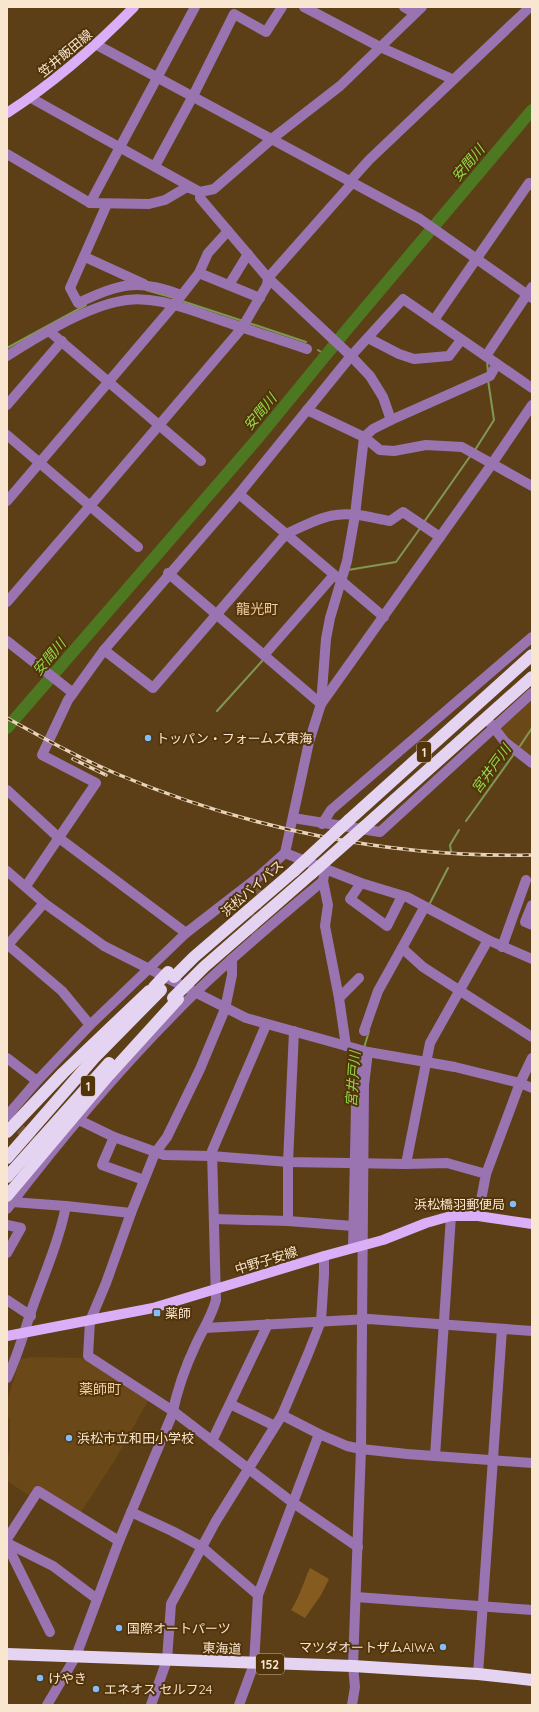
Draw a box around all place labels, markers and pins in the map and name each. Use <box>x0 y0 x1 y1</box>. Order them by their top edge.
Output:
place label: トッパン・フォームズ東海 <box>156 730 312 746</box>
marker: トッパン・フォームズ東海 <box>143 733 153 743</box>
place label: 浜松橋羽郵便局 <box>414 1196 505 1212</box>
marker: 浜松橋羽郵便局 <box>508 1199 518 1209</box>
place label: 薬師 <box>165 1305 191 1321</box>
marker: 薬師 <box>152 1308 162 1318</box>
place label: 浜松市立和田小学校 <box>77 1430 194 1446</box>
marker: 浜松市立和田小学校 <box>64 1433 74 1443</box>
place label: 国際オートパーツ <box>127 1620 231 1636</box>
marker: 国際オートパーツ <box>114 1623 124 1633</box>
place label: マツダオートザムAIWA <box>299 1639 436 1655</box>
marker: マツダオートザムAIWA <box>438 1642 448 1652</box>
place label: けやき <box>48 1670 87 1686</box>
marker: けやき <box>35 1673 45 1683</box>
place label: エネオス セルフ24 <box>104 1681 213 1697</box>
marker: エネオス セルフ24 <box>91 1684 101 1694</box>

